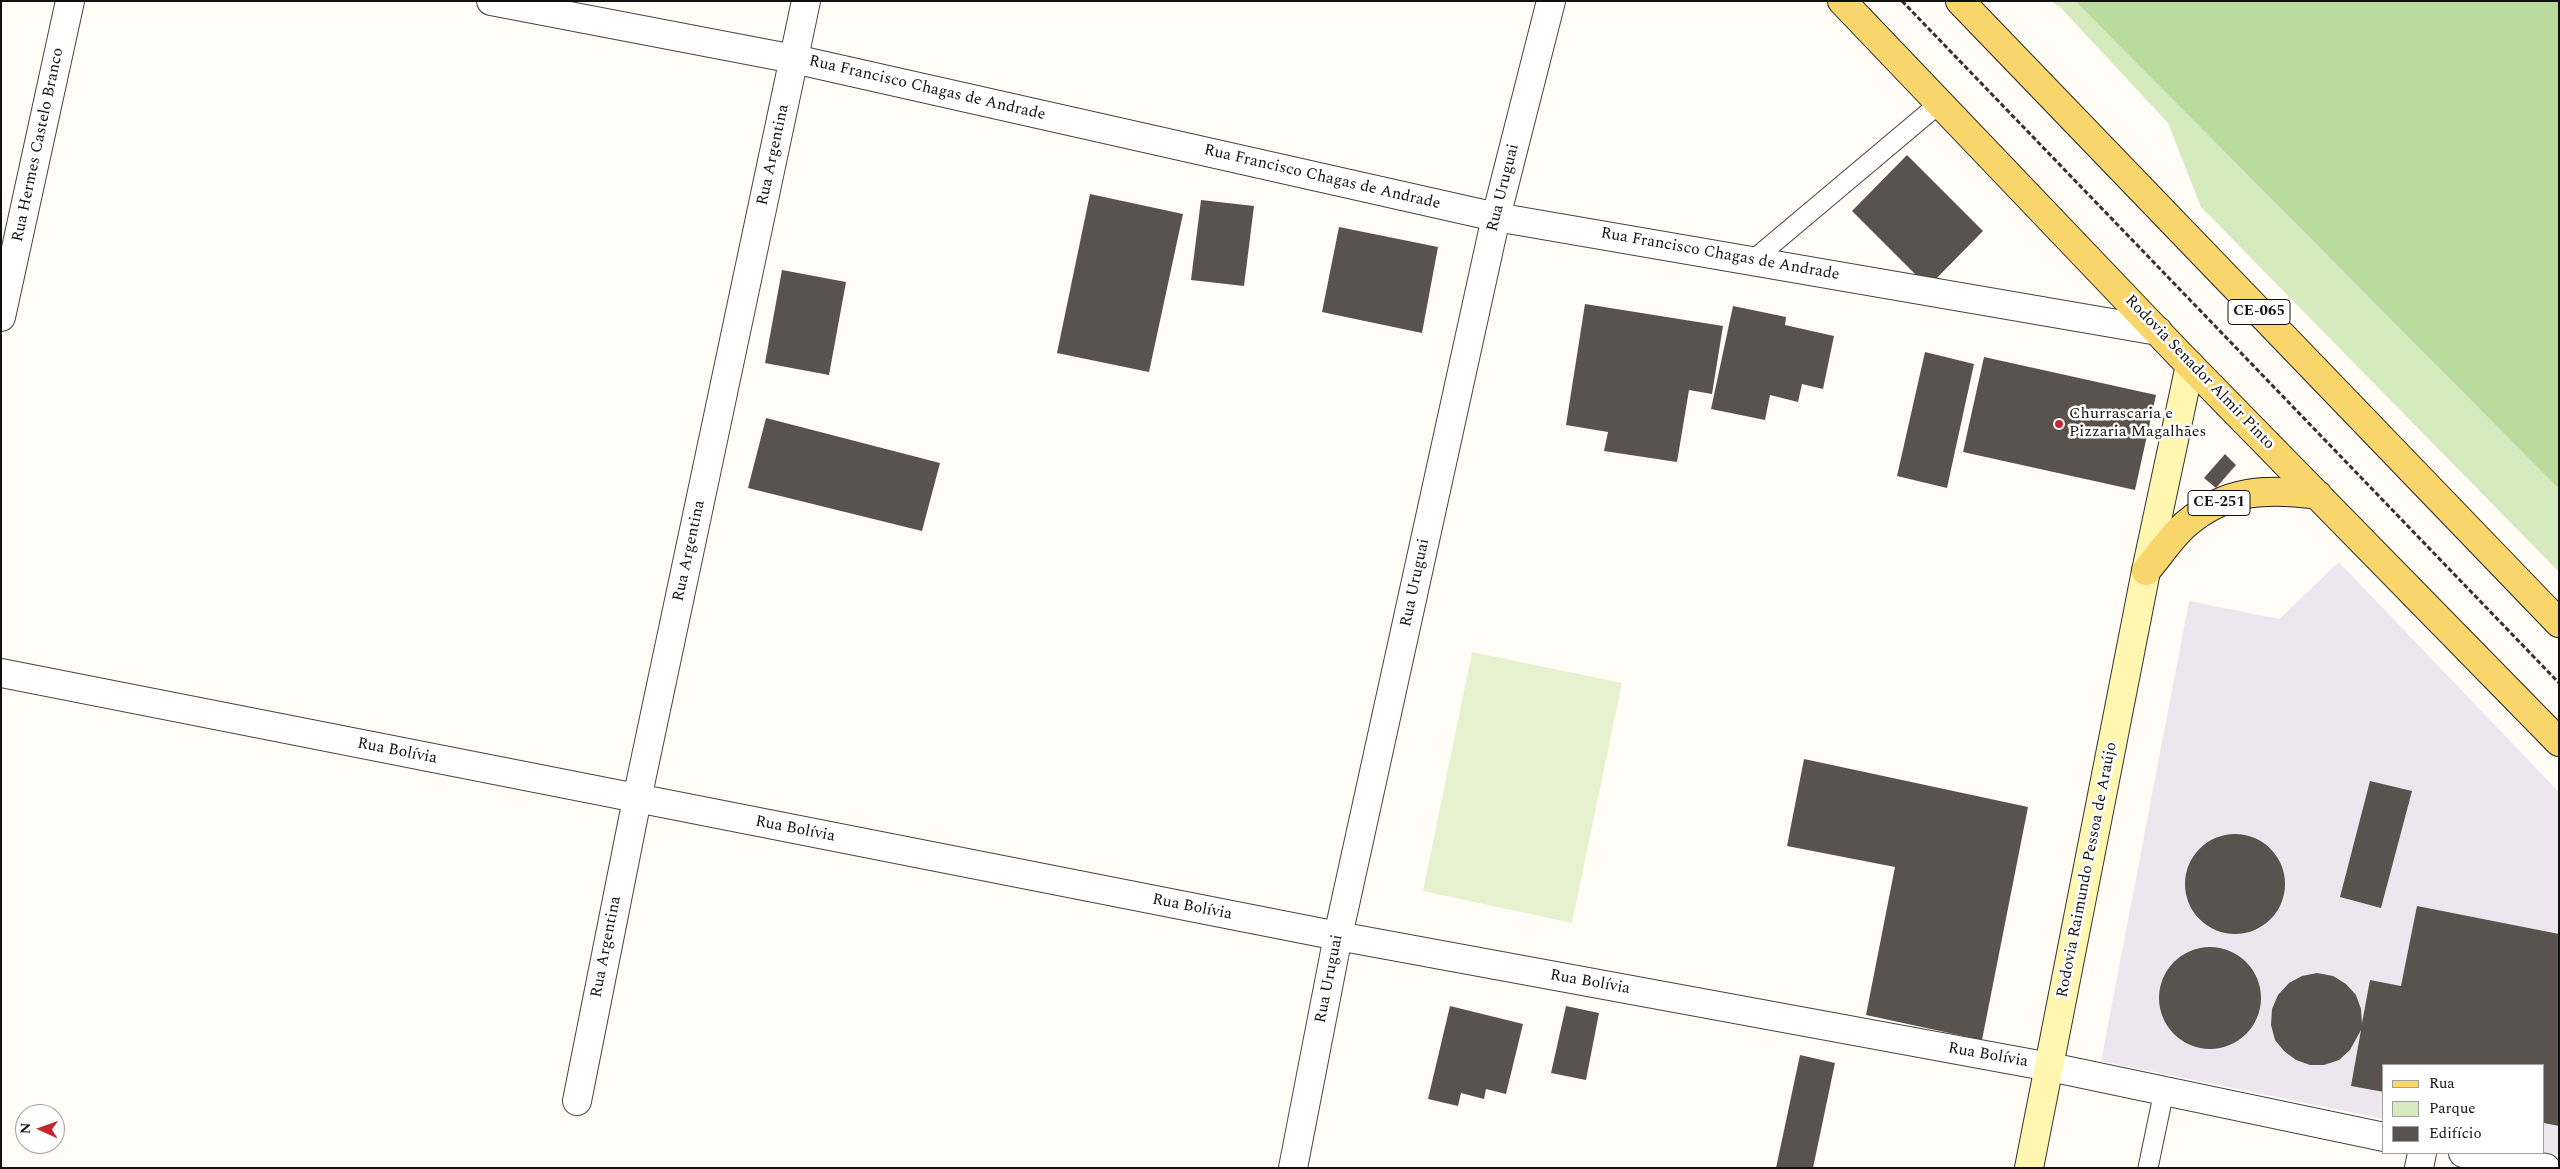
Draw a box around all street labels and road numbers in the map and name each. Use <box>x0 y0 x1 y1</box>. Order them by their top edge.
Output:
street label: Rua Hermes Castelo Branco <box>9 46 69 244</box>
street label: Rua Francisco Chagas de Andrade <box>807 52 1047 126</box>
street label: Rua Argentina <box>754 103 794 207</box>
street label: Rua Francisco Chagas de Andrade <box>1202 141 1442 215</box>
street label: Rua Uruguai <box>1484 142 1524 234</box>
street label: Rua Francisco Chagas de Andrade <box>1599 225 1841 285</box>
street label: Rodovia Senador Almir Pinto <box>2120 292 2278 454</box>
road number: CE-065 <box>2228 300 2290 324</box>
road number: CE-251 <box>2188 490 2250 516</box>
street label: Rua Argentina <box>670 499 710 603</box>
street label: Rua Uruguai <box>1397 537 1435 629</box>
street label: Rua Bolívia <box>355 735 439 769</box>
street label: Rodovia Raimundo Pessoa de Araújo <box>2054 741 2122 999</box>
street label: Rua Bolívia <box>753 813 837 847</box>
street label: Rua Bolívia <box>1150 891 1234 925</box>
street label: Rua Argentina <box>588 895 626 999</box>
street label: Rua Uruguai <box>1312 933 1348 1025</box>
street label: Rua Bolívia <box>1548 967 1632 999</box>
street label: Rua Bolívia <box>1946 1040 2030 1072</box>

